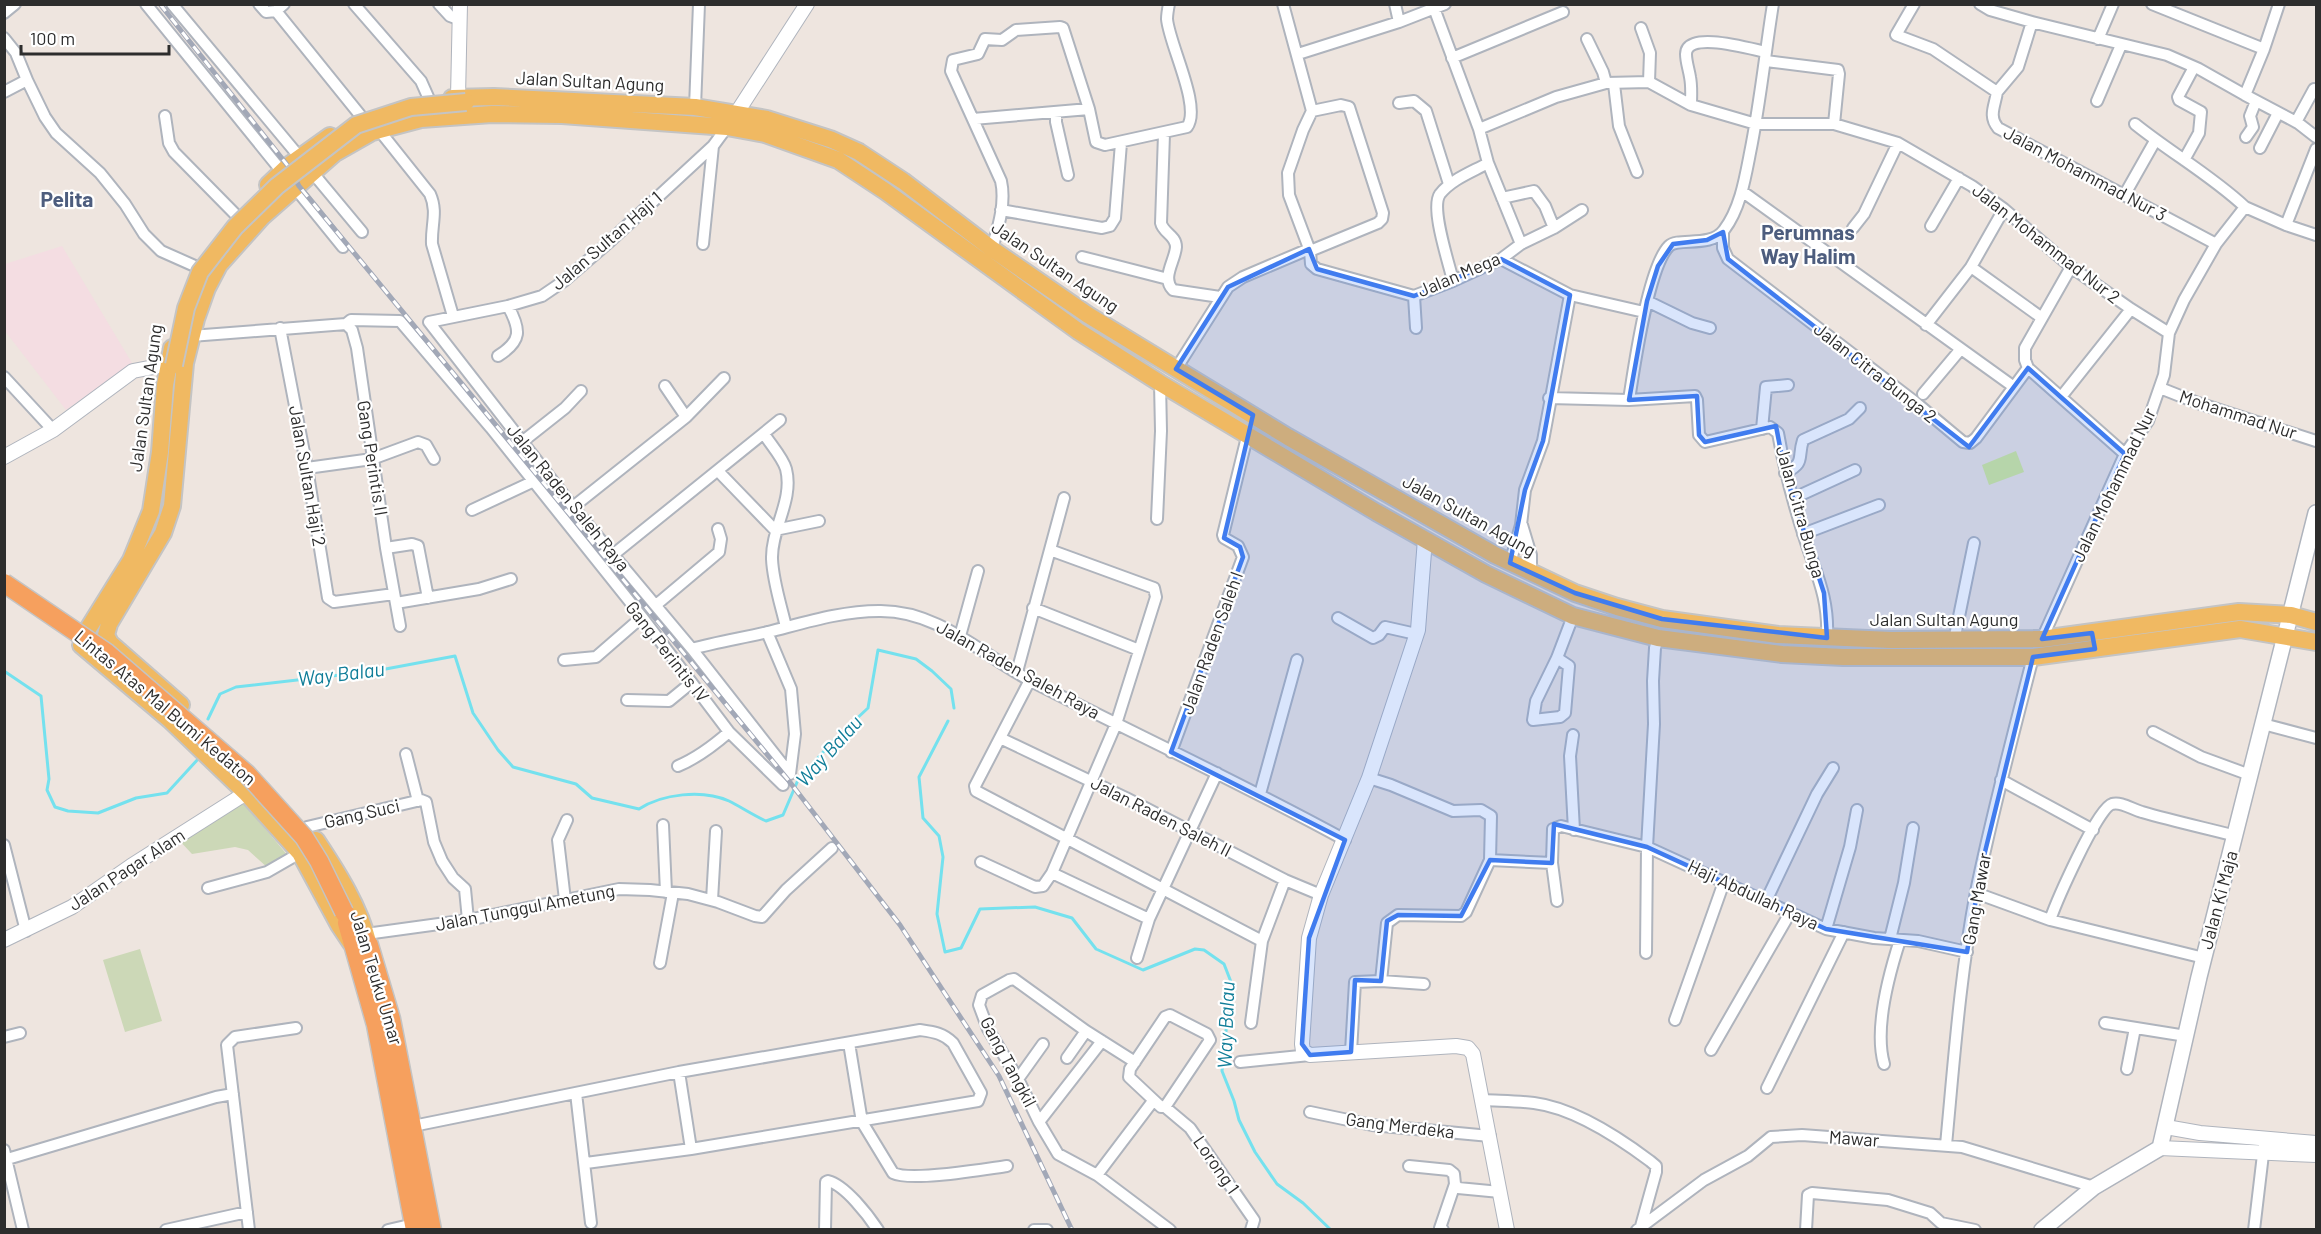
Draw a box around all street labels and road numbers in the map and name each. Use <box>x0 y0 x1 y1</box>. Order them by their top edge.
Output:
street label: Jalan Sultan Agung <box>515 66 665 96</box>
street label: Jalan Mohammad Nur 3 <box>2000 121 2171 225</box>
street label: Jalan Mohammad Nur 2 <box>1968 179 2125 308</box>
street label: Jalan Sultan Haji 1 <box>547 186 666 294</box>
street label: Jalan Sultan Agung <box>988 215 1123 317</box>
street label: Jalan Mega <box>1414 247 1503 301</box>
street label: Jalan Citra Bunga 2 <box>1810 317 1942 427</box>
street label: Jalan Sultan Agung <box>124 323 166 473</box>
street label: Mohammad Nur <box>2177 385 2300 444</box>
street label: Gang Perintis II <box>353 399 393 517</box>
street label: Jalan Sultan Haji 2 <box>285 404 331 548</box>
street label: Jalan Mohammad Nur <box>2066 404 2160 565</box>
street label: Jalan Raden Saleh Raya <box>503 419 635 576</box>
street label: Jalan Citra Bunga <box>1772 443 1830 581</box>
street label: Jalan Sultan Agung <box>1399 469 1540 561</box>
street label: Jalan Raden Saleh I <box>1175 568 1247 717</box>
street label: Gang Perintis IV <box>621 596 714 707</box>
street label: Jalan Sultan Agung <box>1870 608 2018 630</box>
street label: Jalan Raden Saleh Raya <box>933 615 1104 723</box>
street label: Lintas Atas Mal Bumi Kedaton <box>71 625 261 790</box>
street label: Jalan Raden Saleh II <box>1087 771 1236 861</box>
street label: Gang Suci <box>322 794 402 832</box>
street label: Jalan Pagar Alam <box>64 823 189 915</box>
street label: Jalan Ki Maja <box>2194 848 2242 951</box>
street label: Gang Mawar <box>1957 850 1995 947</box>
street label: Haji Abdullah Raya <box>1684 854 1822 934</box>
street label: Jalan Tunggul Ametung <box>433 879 616 935</box>
street label: Jalan Teuku Umar <box>346 908 408 1048</box>
street label: Gang Tangkil <box>976 1013 1042 1111</box>
street label: Gang Merdeka <box>1344 1107 1456 1143</box>
street label: Mawar <box>1828 1125 1880 1151</box>
street label: Lorong 1 <box>1189 1131 1245 1198</box>

